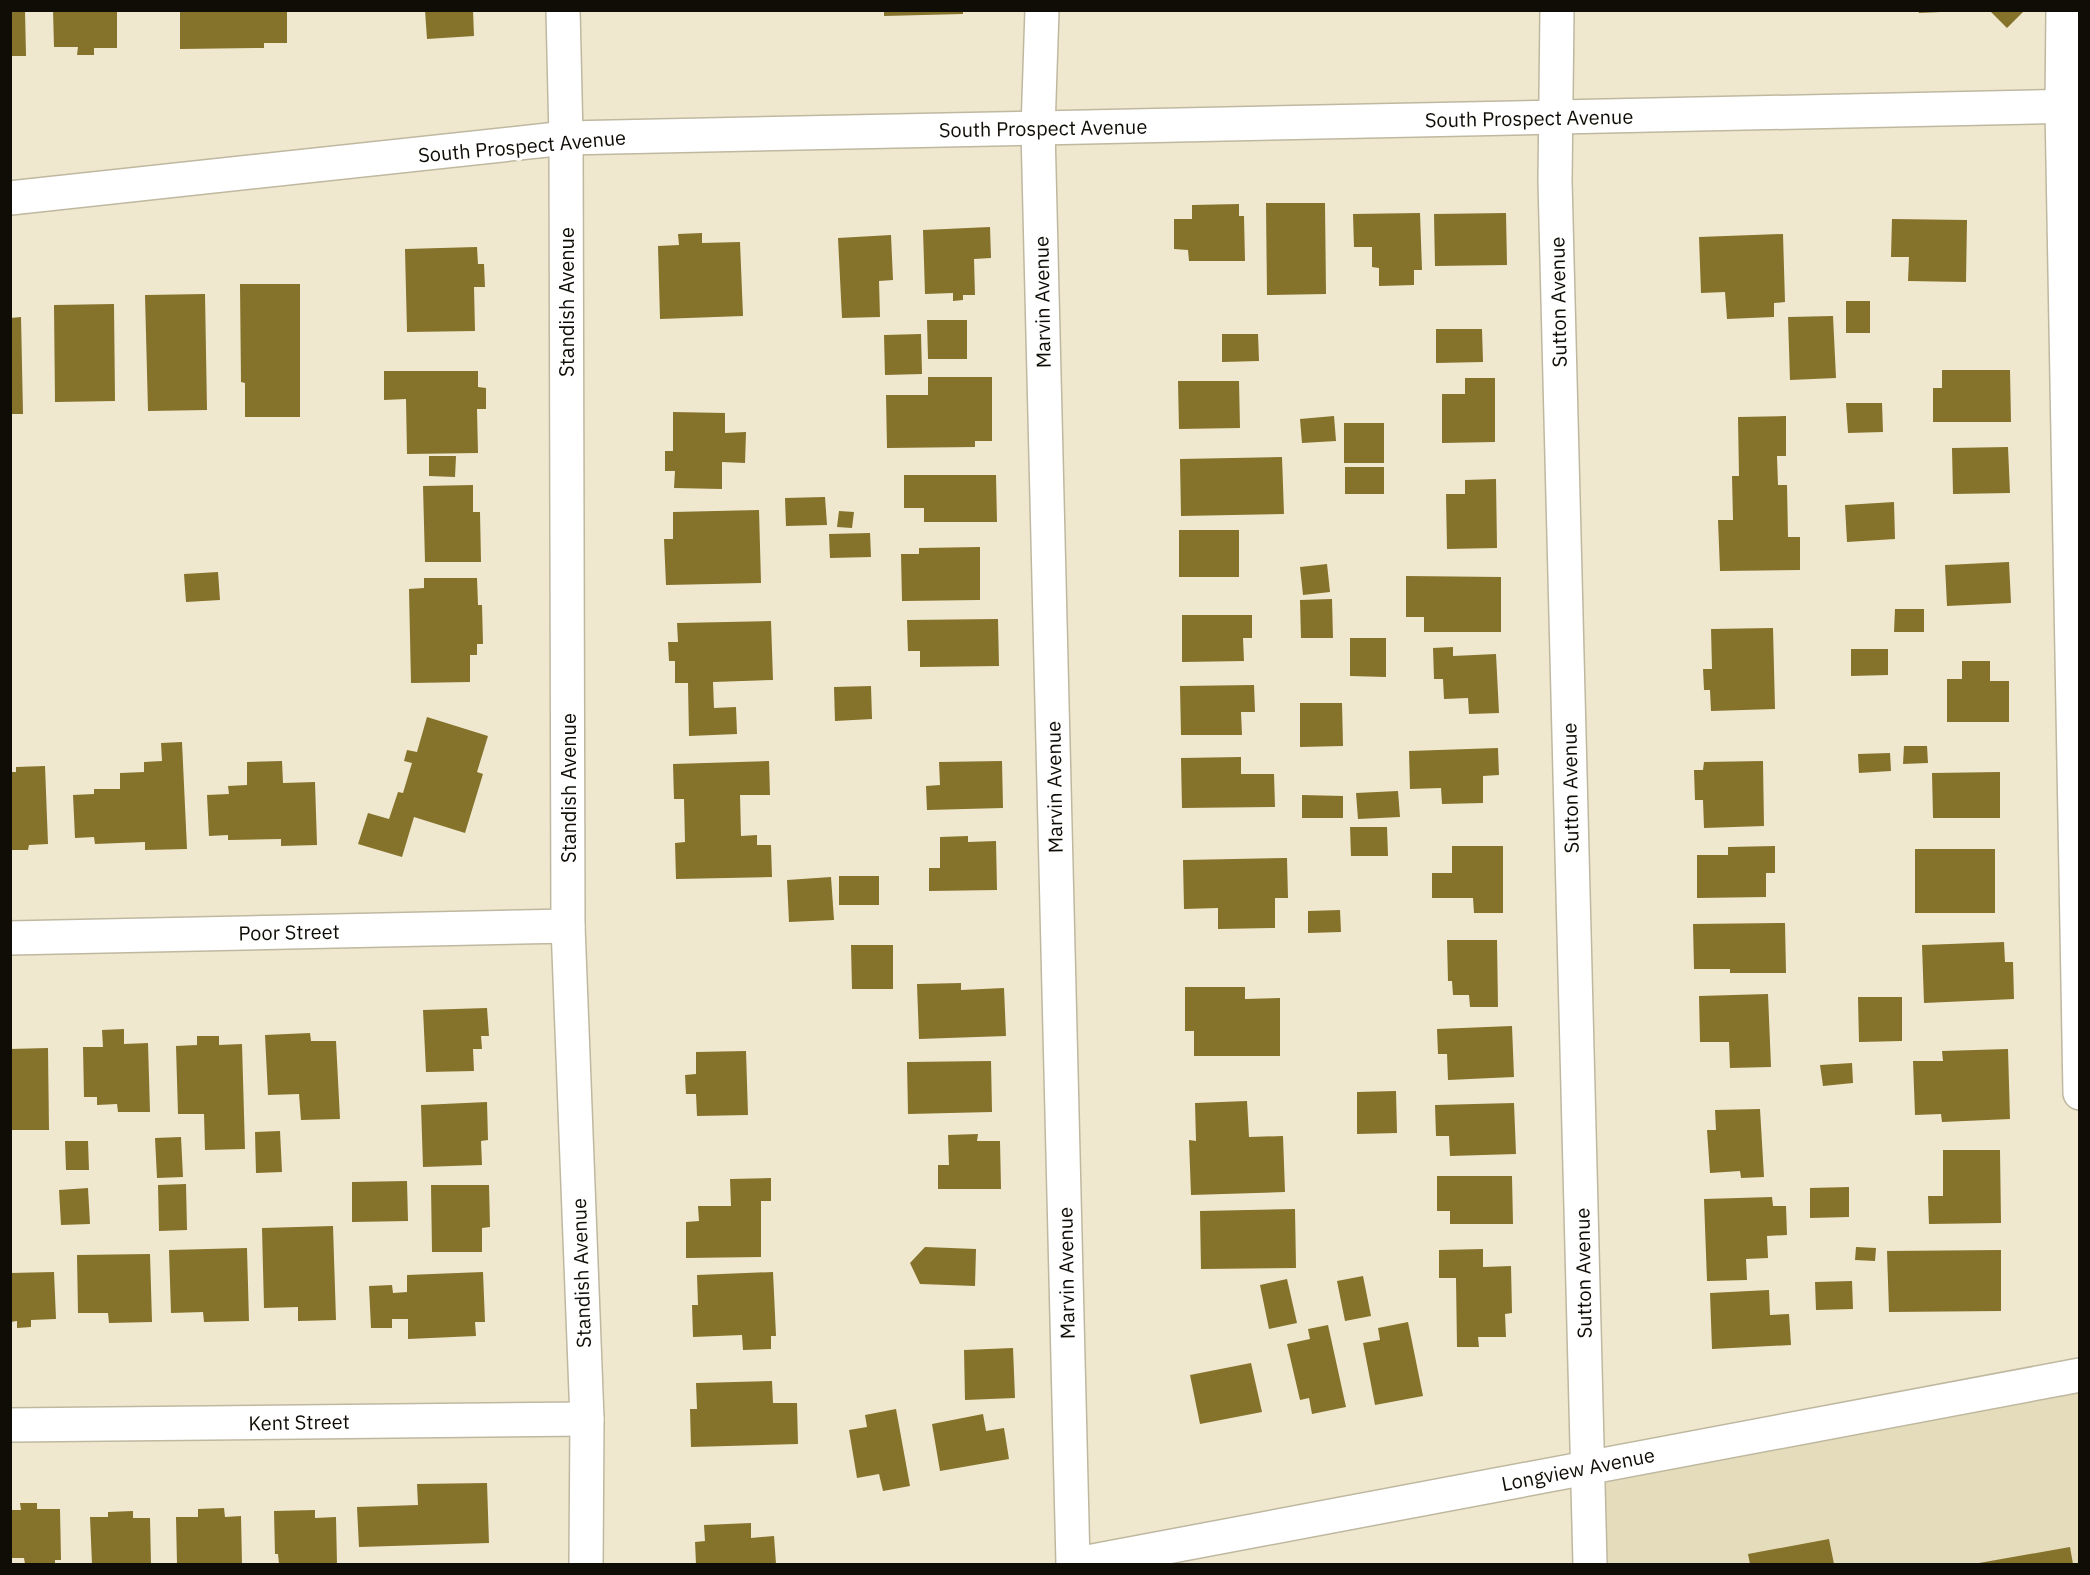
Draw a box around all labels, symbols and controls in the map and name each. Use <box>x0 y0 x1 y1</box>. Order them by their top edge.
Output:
street label: South Prospect Avenue <box>1425 103 1634 133</box>
street label: South Prospect Avenue <box>939 113 1148 143</box>
street label: South Prospect Avenue <box>417 123 627 169</box>
street label: Standish Avenue <box>553 227 580 377</box>
street label: Marvin Avenue <box>1027 236 1057 368</box>
street label: Sutton Avenue <box>1543 236 1573 368</box>
street label: Standish Avenue <box>555 713 582 863</box>
street label: Marvin Avenue <box>1039 721 1069 853</box>
street label: Sutton Avenue <box>1555 722 1585 854</box>
street label: Poor Street <box>238 918 340 946</box>
street label: Standish Avenue <box>565 1198 597 1348</box>
street label: Marvin Avenue <box>1051 1207 1081 1339</box>
street label: Sutton Avenue <box>1568 1207 1598 1339</box>
street label: Kent Street <box>248 1408 350 1436</box>
street label: Longview Avenue <box>1499 1441 1657 1497</box>

